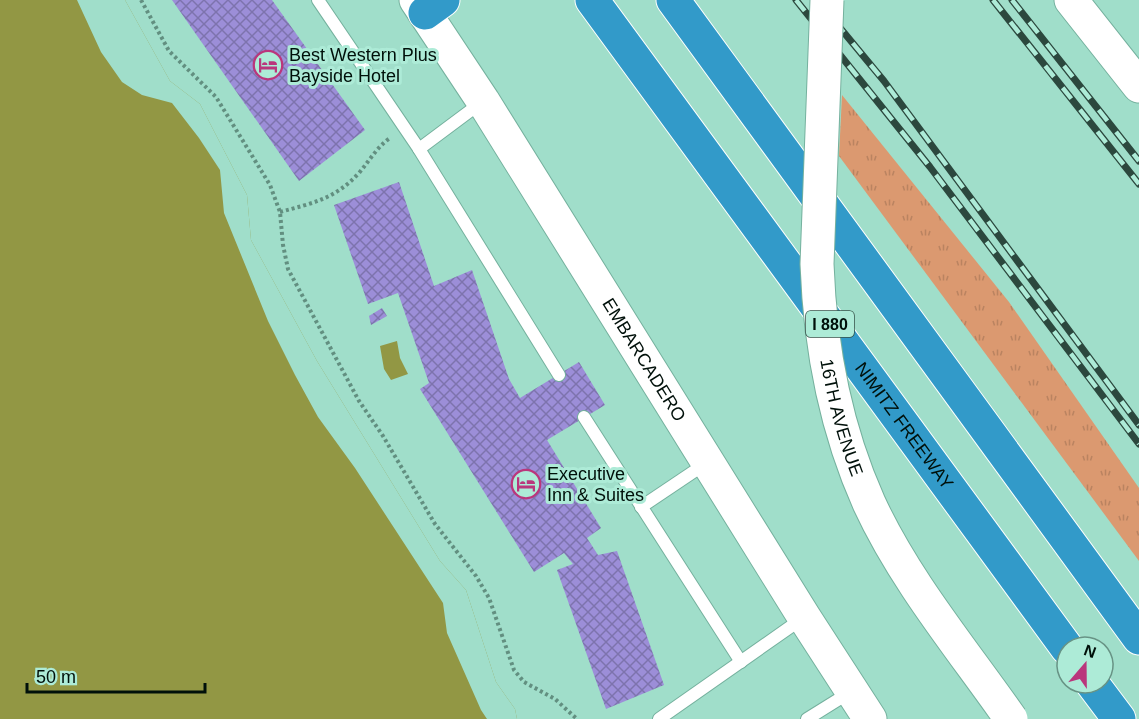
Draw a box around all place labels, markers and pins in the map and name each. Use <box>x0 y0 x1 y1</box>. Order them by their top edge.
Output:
place label: Best Western Plus Bayside Hotel <box>289 45 437 86</box>
hotel icon: Best Western Plus Bayside Hotel <box>252 49 284 81</box>
place label: Executive Inn & Suites <box>547 464 644 505</box>
hotel icon: Executive Inn & Suites <box>510 468 542 500</box>

